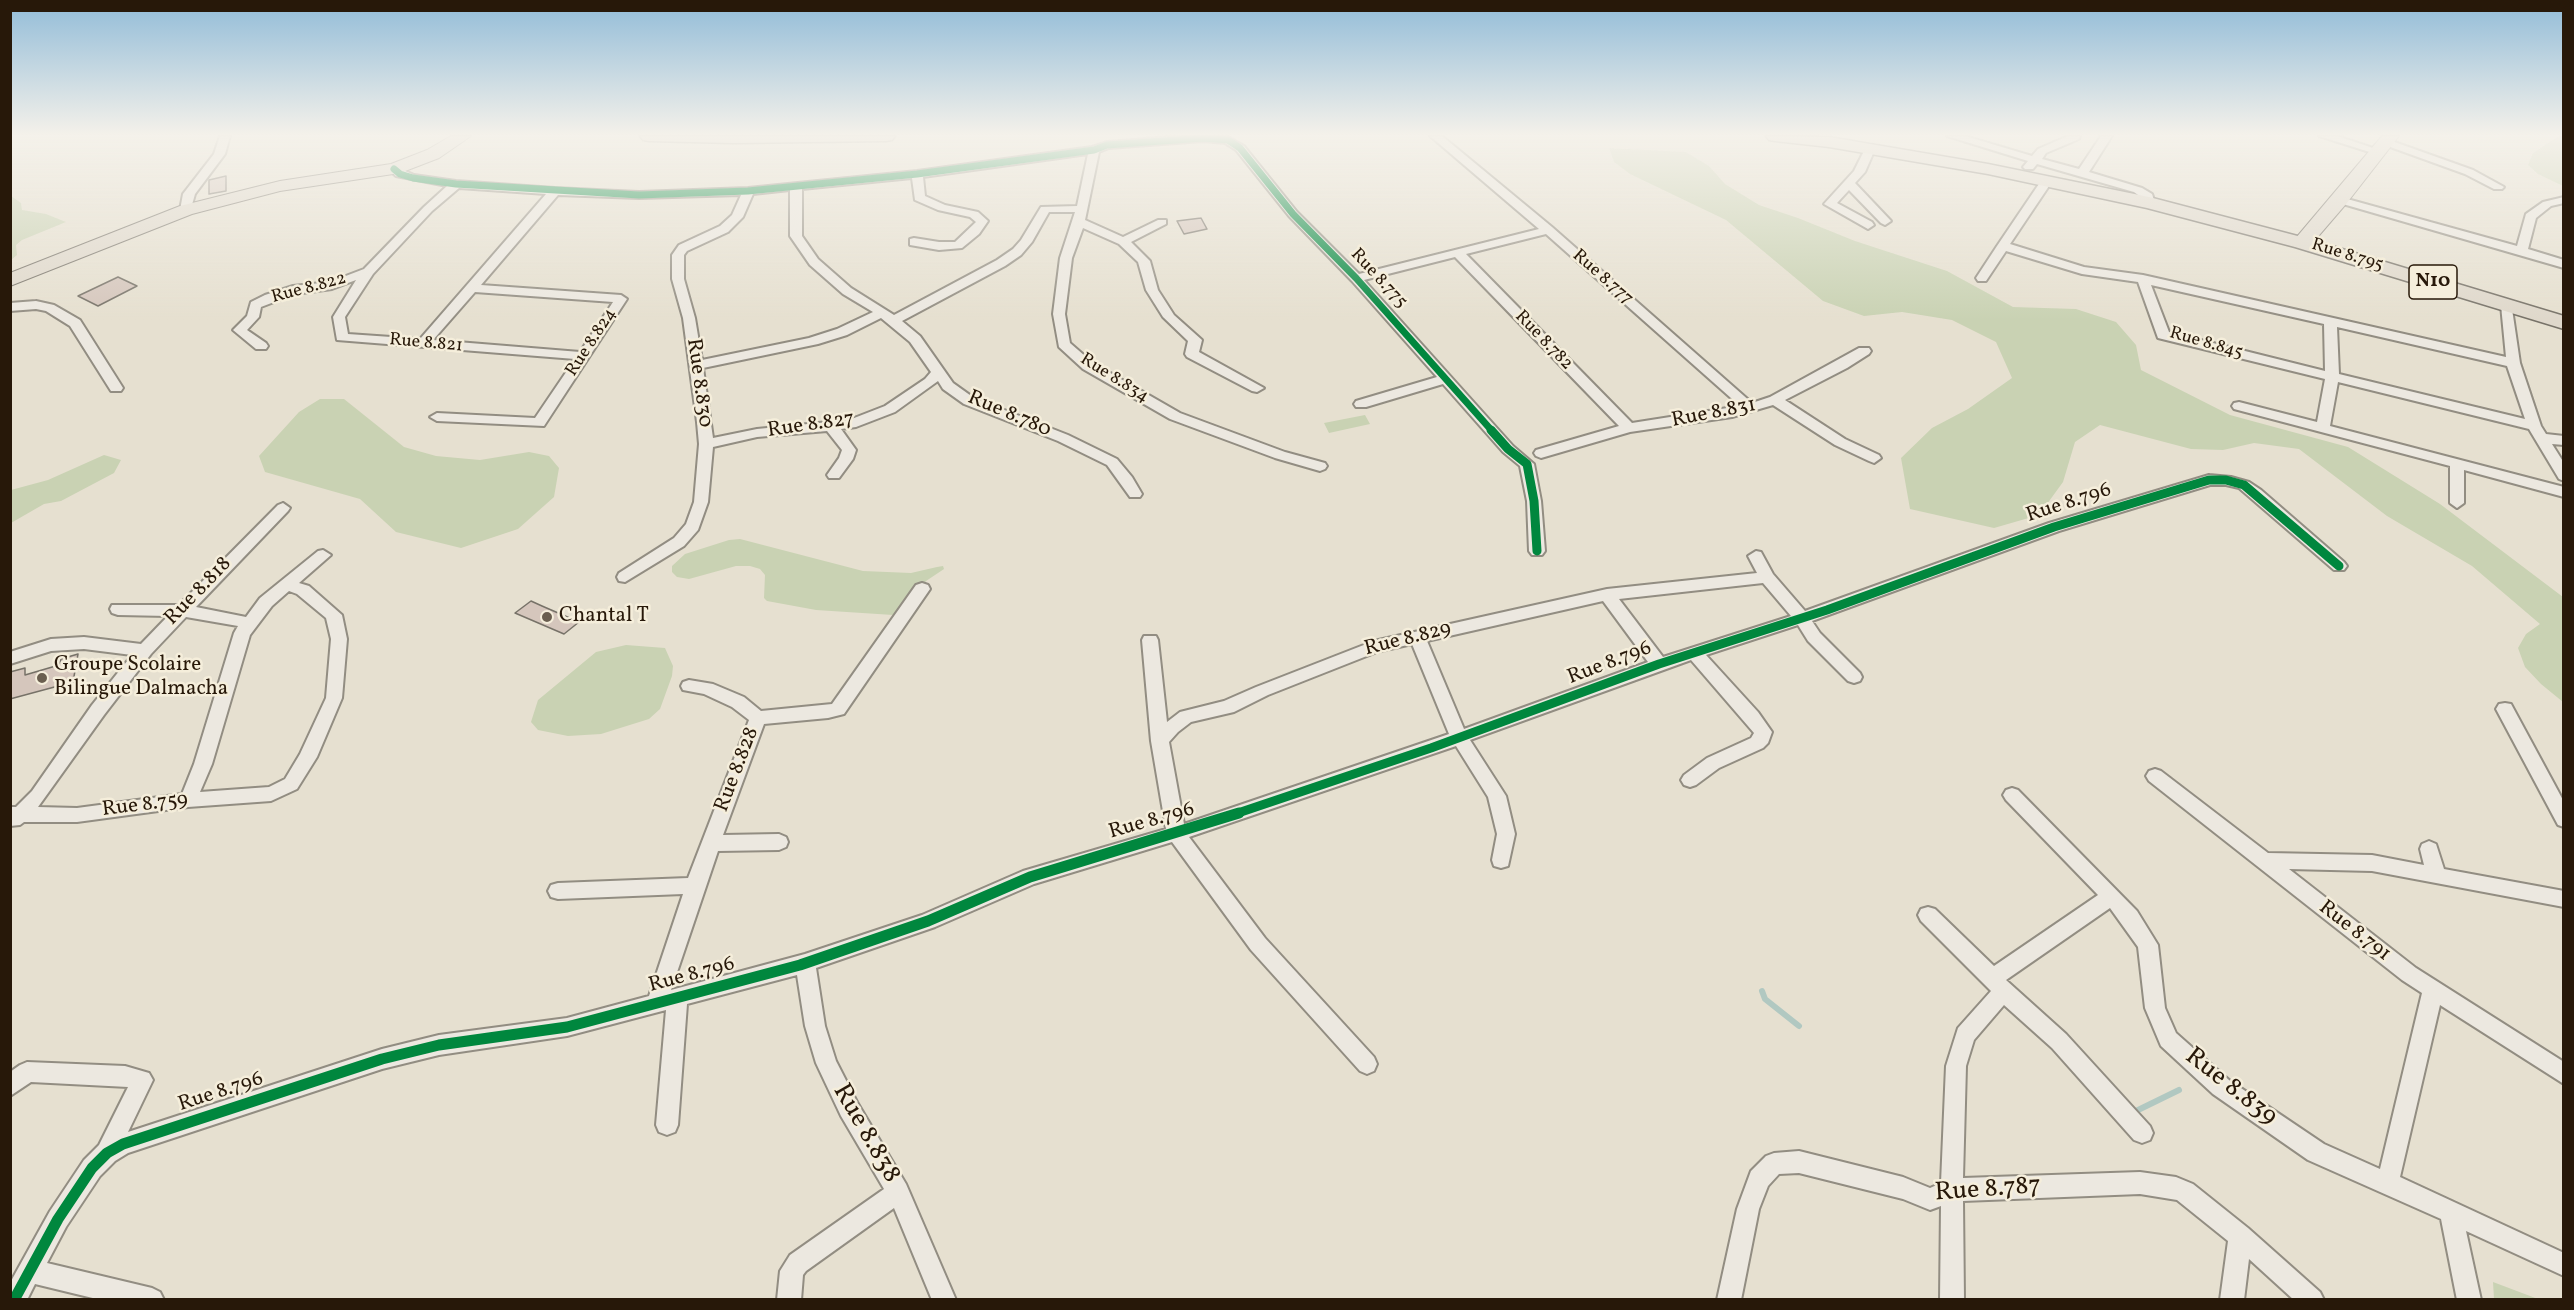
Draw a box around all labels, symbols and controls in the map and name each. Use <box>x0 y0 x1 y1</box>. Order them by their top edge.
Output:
street label: Rue 8.795 <box>2308 235 2386 277</box>
street label: Rue 8.775 <box>1345 245 1411 313</box>
street label: Rue 8.777 <box>1567 246 1637 310</box>
road number: N10 <box>2409 265 2457 299</box>
street label: Rue 8.822 <box>269 269 349 309</box>
street label: Rue 8.824 <box>562 305 622 381</box>
street label: Rue 8.782 <box>1509 307 1577 375</box>
street label: Rue 8.845 <box>2167 323 2245 365</box>
street label: Rue 8.821 <box>388 330 464 358</box>
street label: Rue 8.830 <box>679 337 717 429</box>
street label: Rue 8.834 <box>1076 349 1152 409</box>
street label: Rue 8.780 <box>963 386 1055 444</box>
street label: Rue 8.831 <box>1670 393 1758 435</box>
street label: Rue 8.827 <box>766 407 856 445</box>
street label: Rue 8.796 <box>2023 478 2115 530</box>
street label: Rue 8.818 <box>160 553 238 631</box>
place label: Chantal T <box>559 604 649 630</box>
marker: Chantal T <box>540 610 554 624</box>
street label: Rue 8.829 <box>1362 617 1454 663</box>
street label: Rue 8.796 <box>1564 636 1656 692</box>
place label: Groupe Scolaire Bilingue Dalmacha <box>54 653 228 703</box>
marker: Groupe Scolaire Bilingue Dalmacha <box>35 671 49 685</box>
street label: Rue 8.828 <box>710 724 766 816</box>
street label: Rue 8.759 <box>101 788 189 824</box>
street label: Rue 8.796 <box>1106 798 1198 846</box>
street label: Rue 8.791 <box>2313 896 2395 968</box>
street label: Rue 8.796 <box>646 952 738 1000</box>
street label: Rue 8.839 <box>2178 1042 2282 1134</box>
street label: Rue 8.796 <box>175 1067 267 1119</box>
street label: Rue 8.838 <box>824 1079 906 1189</box>
street label: Rue 8.787 <box>1934 1172 2042 1210</box>

